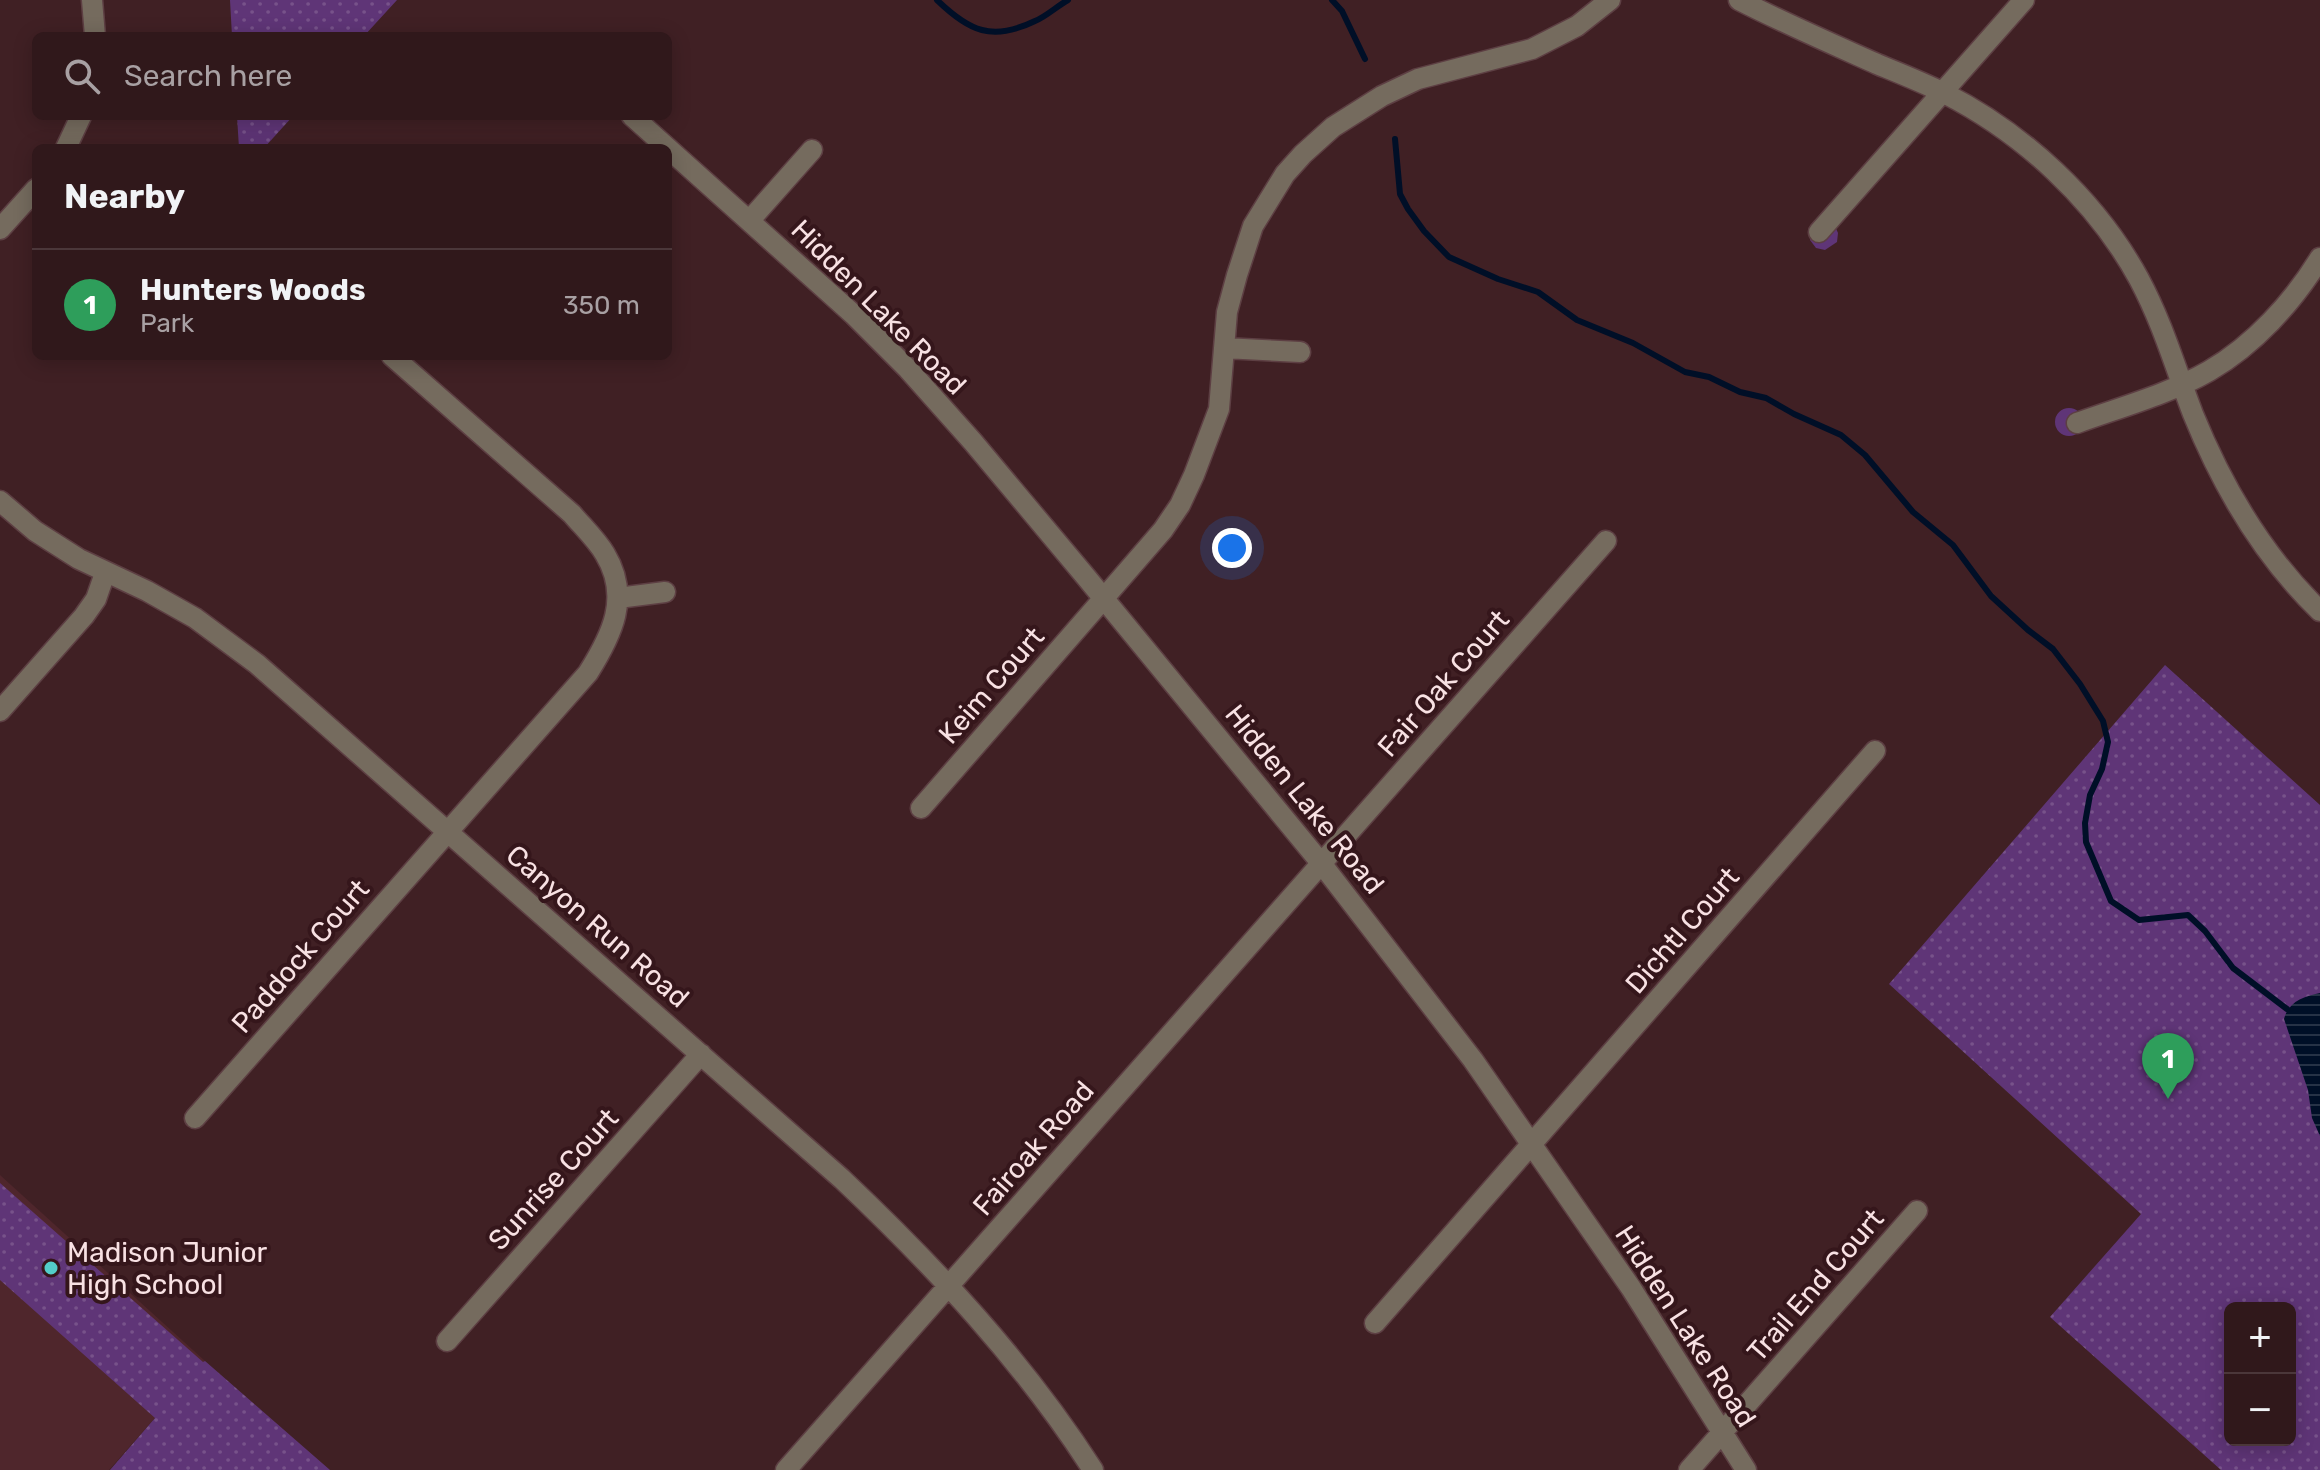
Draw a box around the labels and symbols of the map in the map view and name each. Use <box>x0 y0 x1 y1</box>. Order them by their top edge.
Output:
street label: Hidden Lake Road <box>784 213 973 402</box>
your location <box>1212 528 1252 568</box>
street label: Fair Oak Court <box>1371 603 1516 763</box>
street label: Keim Court <box>932 620 1051 750</box>
street label: Hidden Lake Road <box>1218 698 1391 900</box>
street label: Canyon Run Road <box>500 838 696 1015</box>
street label: Dichtl Court <box>1619 861 1746 1000</box>
street label: Paddock Court <box>225 873 376 1040</box>
pin: 1 <box>2142 1033 2194 1099</box>
street label: Fairoak Road <box>966 1074 1101 1222</box>
street label: Sunrise Court <box>481 1102 625 1257</box>
street label: Trail End Court <box>1740 1202 1890 1368</box>
street label: Hidden Lake Road <box>1608 1219 1763 1433</box>
place label: Madison Junior High School <box>67 1236 268 1301</box>
marker: Madison Junior High School <box>42 1259 60 1277</box>

